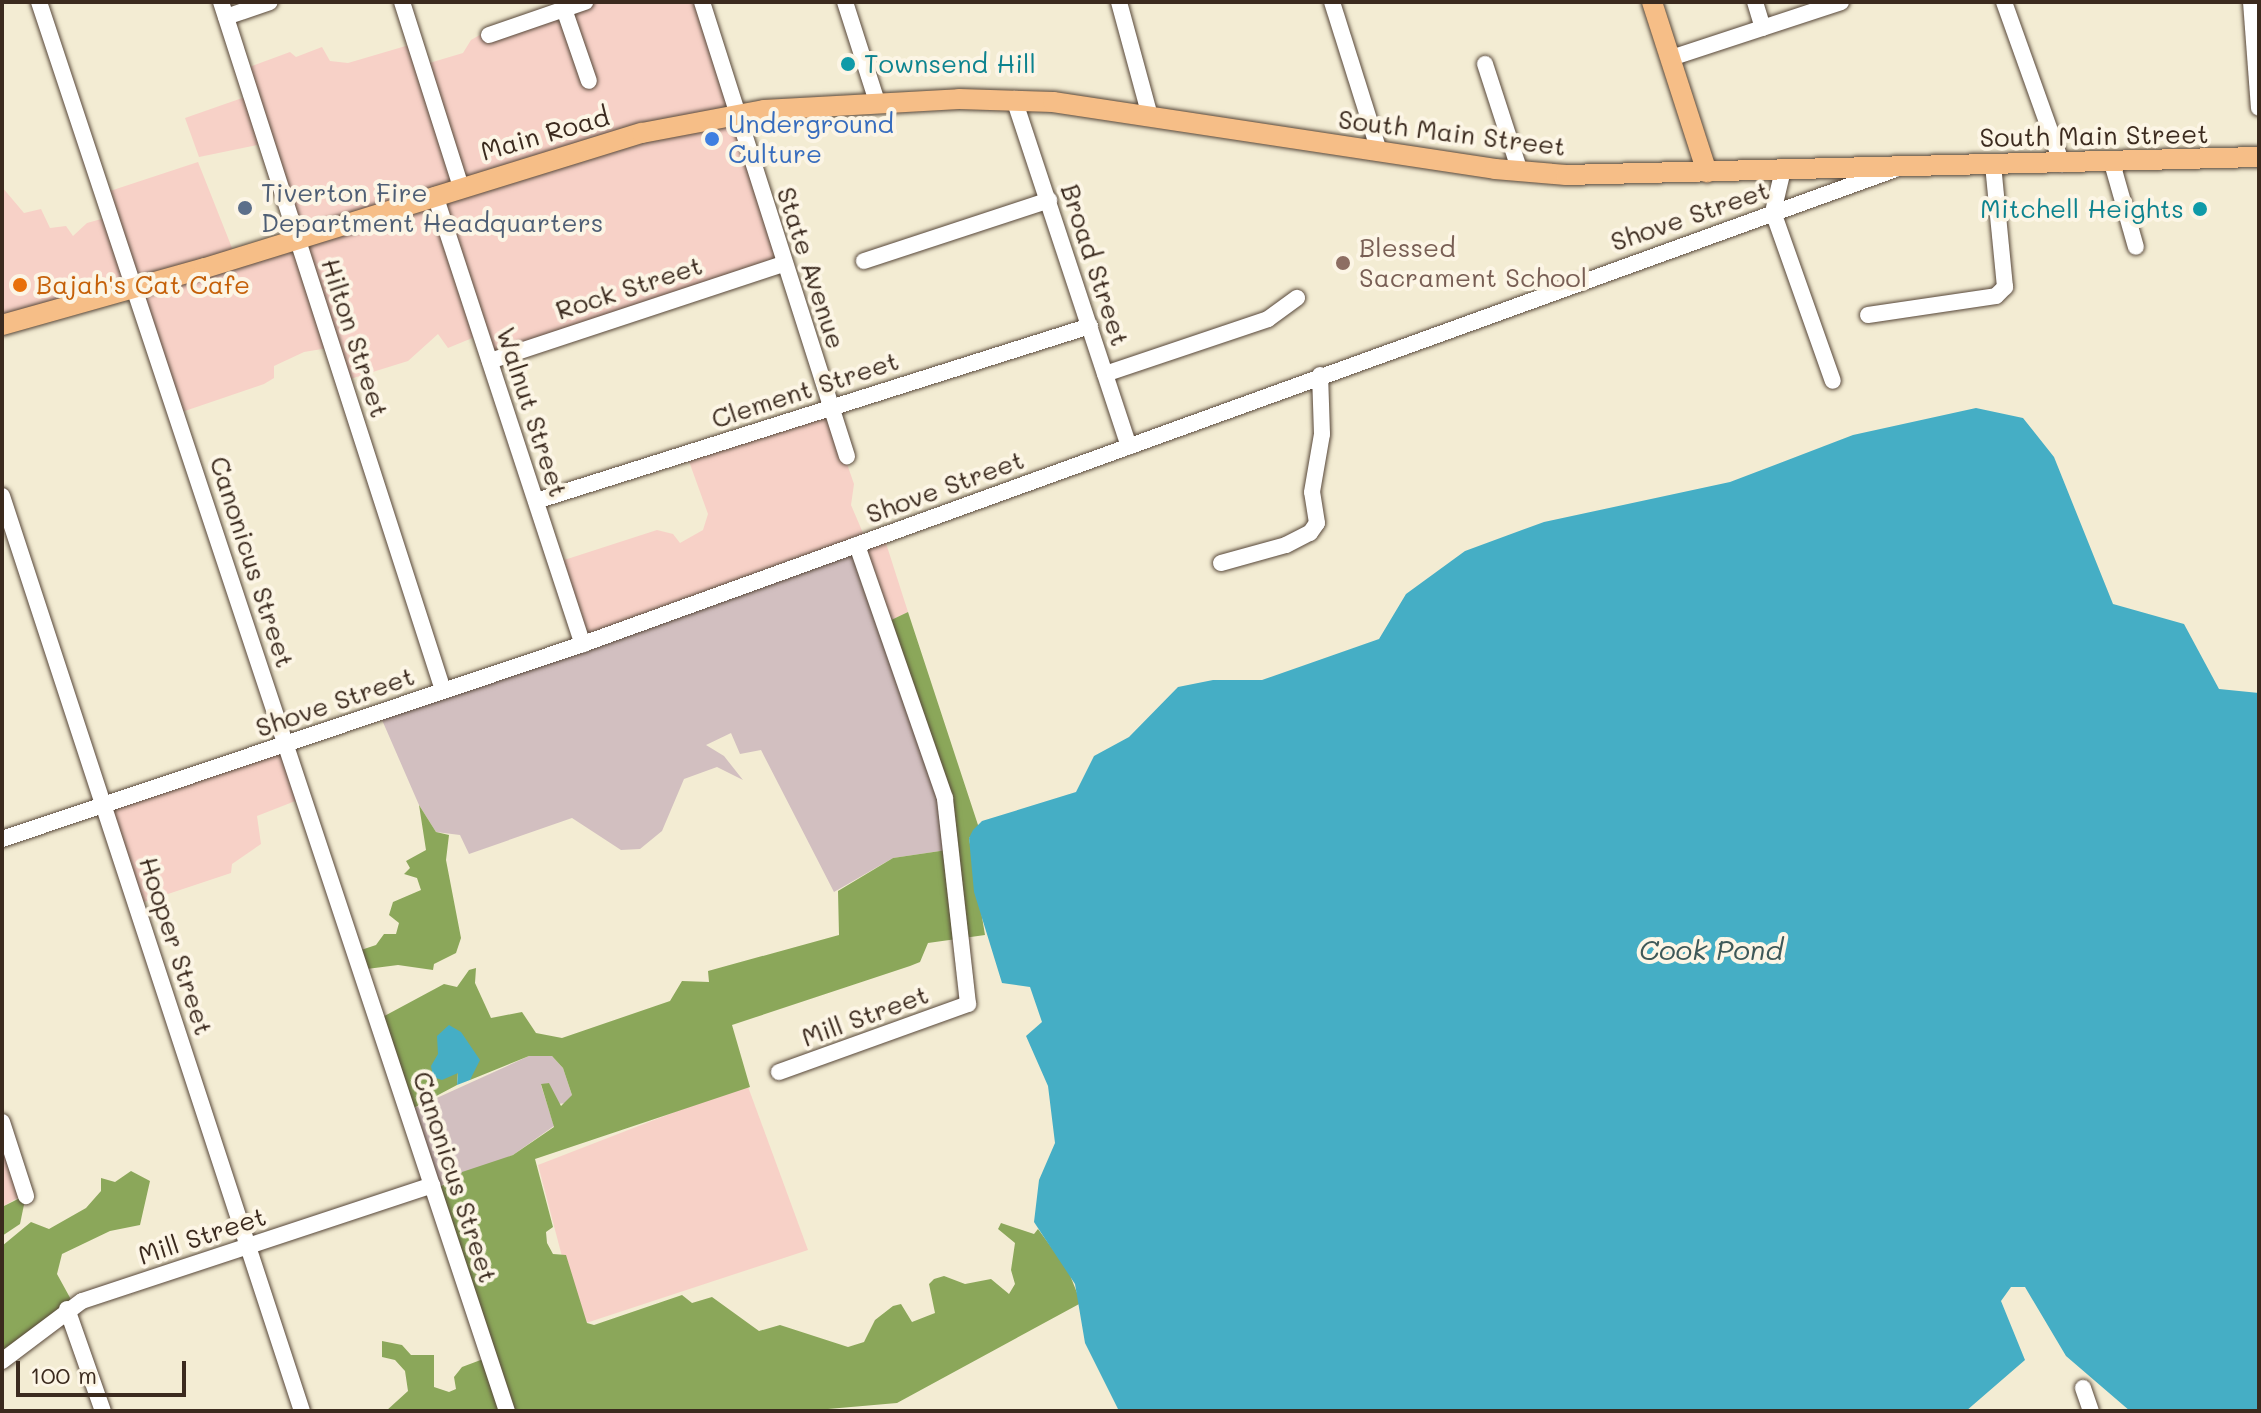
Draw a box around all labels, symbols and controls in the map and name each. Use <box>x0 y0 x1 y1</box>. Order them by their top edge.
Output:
place label: Townsend Hill <box>864 48 1036 80</box>
marker: Townsend Hill <box>839 55 857 73</box>
street label: Main Road <box>477 101 613 167</box>
street label: South Main Street <box>1336 104 1568 162</box>
place label: Underground Culture <box>728 108 894 170</box>
street label: South Main Street <box>1979 118 2209 154</box>
marker: Underground Culture <box>703 130 721 148</box>
street label: Shove Street <box>1607 174 1773 258</box>
place label: Tiverton Fire Department Headquarters <box>261 177 603 238</box>
street label: Broad Street <box>1054 180 1136 350</box>
street label: State Avenue <box>770 183 852 353</box>
place label: Mitchell Heights <box>1980 193 2184 225</box>
marker: Tiverton Fire Department Headquarters <box>236 199 254 217</box>
marker: Mitchell Heights <box>2191 200 2209 218</box>
place label: Blessed Sacrament School <box>1359 232 1587 294</box>
street label: Rock Street <box>552 250 706 326</box>
marker: Blessed Sacrament School <box>1334 254 1352 272</box>
street label: Hilton Street <box>315 255 395 421</box>
place label: Bajah's Cat Cafe <box>36 269 250 301</box>
marker: Bajah's Cat Cafe <box>11 276 29 294</box>
street label: Walnut Street <box>490 323 574 501</box>
street label: Clement Street <box>707 345 903 435</box>
street label: Shove Street <box>862 444 1028 530</box>
street label: Canonicus Street <box>203 452 301 672</box>
street label: Shove Street <box>252 660 418 744</box>
street label: Hooper Street <box>132 853 220 1039</box>
water label: Cook Pond <box>1639 932 1783 966</box>
street label: Mill Street <box>797 979 933 1053</box>
street label: Canonicus Street <box>406 1067 504 1287</box>
street label: Mill Street <box>134 1201 270 1271</box>
scale bar <box>20 1345 190 1395</box>
text: 100 m <box>30 1359 97 1390</box>

